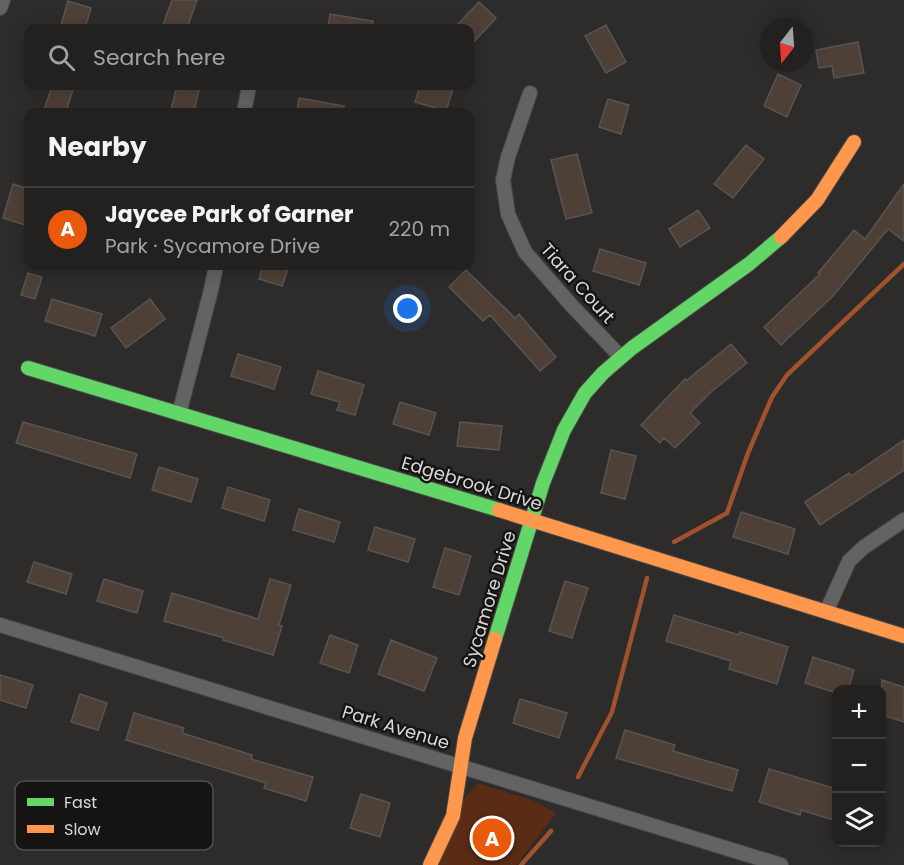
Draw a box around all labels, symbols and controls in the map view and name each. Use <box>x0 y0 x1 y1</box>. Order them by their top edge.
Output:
north arrow <box>760 18 814 72</box>
search box <box>24 24 474 90</box>
icon: search <box>45 41 78 74</box>
text: Search here <box>93 42 226 73</box>
text: Nearby <box>48 129 146 165</box>
text: Jaycee Park of Garner <box>105 199 354 230</box>
text: A <box>60 215 75 243</box>
text: 220 m <box>389 215 450 243</box>
text: Park · Sycamore Drive <box>105 232 320 260</box>
street label: Tiara Court <box>535 237 621 329</box>
your location <box>393 294 422 323</box>
street label: Edgebrook Drive <box>399 450 545 516</box>
street label: Sycamore Drive <box>456 528 522 670</box>
map controls <box>832 685 886 847</box>
button: + <box>832 685 886 739</box>
street label: Park Avenue <box>339 699 453 755</box>
button: − <box>832 739 886 793</box>
legend <box>15 781 213 850</box>
text: Fast <box>64 791 97 814</box>
button: layers <box>832 793 886 847</box>
pin: A <box>472 816 512 860</box>
text: Slow <box>64 818 101 841</box>

